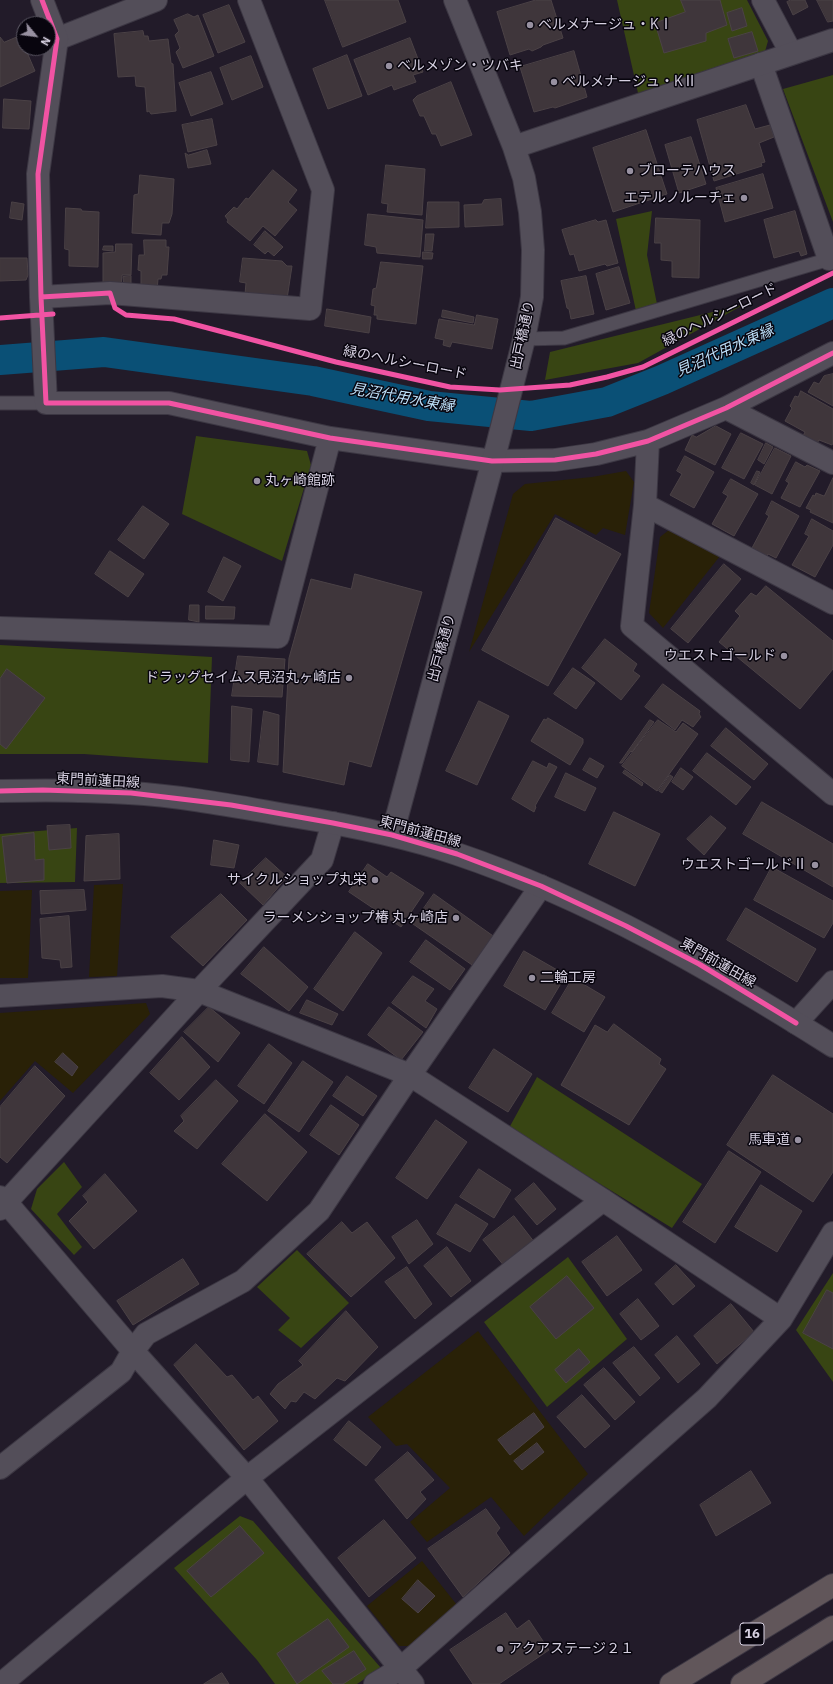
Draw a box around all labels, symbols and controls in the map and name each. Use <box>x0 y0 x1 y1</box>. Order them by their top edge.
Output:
north arrow <box>16 16 56 56</box>
place label: ベルメナージュ・KⅠ <box>538 17 673 33</box>
marker: ベルメナージュ・KⅠ <box>525 20 535 30</box>
text: N <box>38 34 54 48</box>
place label: ベルメゾン・ツバキ <box>397 58 523 74</box>
marker: ベルメゾン・ツバキ <box>384 61 394 71</box>
place label: ベルメナージュ・KⅡ <box>562 74 697 90</box>
marker: ベルメナージュ・KⅡ <box>549 77 559 87</box>
place label: ブローテハウス <box>638 163 736 179</box>
marker: ブローテハウス <box>625 166 635 176</box>
place label: エテルノルーチェ <box>624 190 736 206</box>
marker: エテルノルーチェ <box>739 193 749 203</box>
street label: 緑のヘルシーロード <box>660 280 780 350</box>
street label: 出戸橋通り <box>508 299 538 371</box>
water label: 見沼代用水東縁 <box>673 321 777 381</box>
street label: 緑のヘルシーロード <box>342 343 468 383</box>
water label: 見沼代用水東縁 <box>349 380 455 416</box>
place label: 丸ヶ崎館跡 <box>265 473 335 489</box>
marker: 丸ヶ崎館跡 <box>252 476 262 486</box>
street label: 出戸橋通り <box>425 612 459 684</box>
place label: ウエストゴールド <box>664 648 776 664</box>
marker: ウエストゴールド <box>779 651 789 661</box>
place label: ドラッグセイムス見沼丸ヶ崎店 <box>145 670 341 686</box>
marker: ドラッグセイムス見沼丸ヶ崎店 <box>344 673 354 683</box>
street label: 東門前蓮田線 <box>56 770 140 792</box>
street label: 東門前蓮田線 <box>377 813 463 851</box>
place label: ウエストゴールドⅡ <box>681 857 807 873</box>
marker: ウエストゴールドⅡ <box>810 860 820 870</box>
place label: サイクルショップ丸栄 <box>227 872 367 888</box>
marker: サイクルショップ丸栄 <box>370 875 380 885</box>
place label: ラーメンショップ椿 丸ヶ崎店 <box>263 910 448 926</box>
marker: ラーメンショップ椿 丸ヶ崎店 <box>451 913 461 923</box>
street label: 東門前蓮田線 <box>677 935 759 991</box>
place label: 二輪工房 <box>540 970 596 986</box>
marker: 二輪工房 <box>527 973 537 983</box>
place label: 馬車道 <box>748 1132 790 1148</box>
marker: 馬車道 <box>793 1135 803 1145</box>
road number: 16 <box>740 1623 764 1645</box>
place label: アクアステージ２１ <box>508 1641 634 1657</box>
marker: アクアステージ２１ <box>495 1644 505 1654</box>

